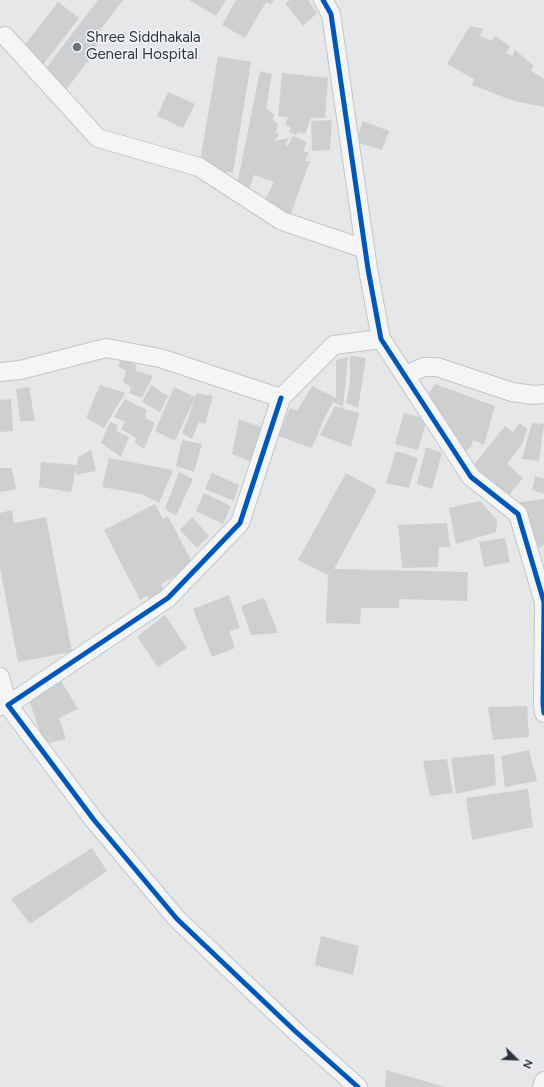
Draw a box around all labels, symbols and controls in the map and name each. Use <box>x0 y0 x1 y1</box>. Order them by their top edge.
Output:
place label: Shree Siddhakala General Hospital <box>86 29 201 64</box>
marker: Shree Siddhakala General Hospital <box>71 41 83 53</box>
north arrow <box>496 1039 536 1079</box>
text: N <box>520 1057 535 1070</box>

